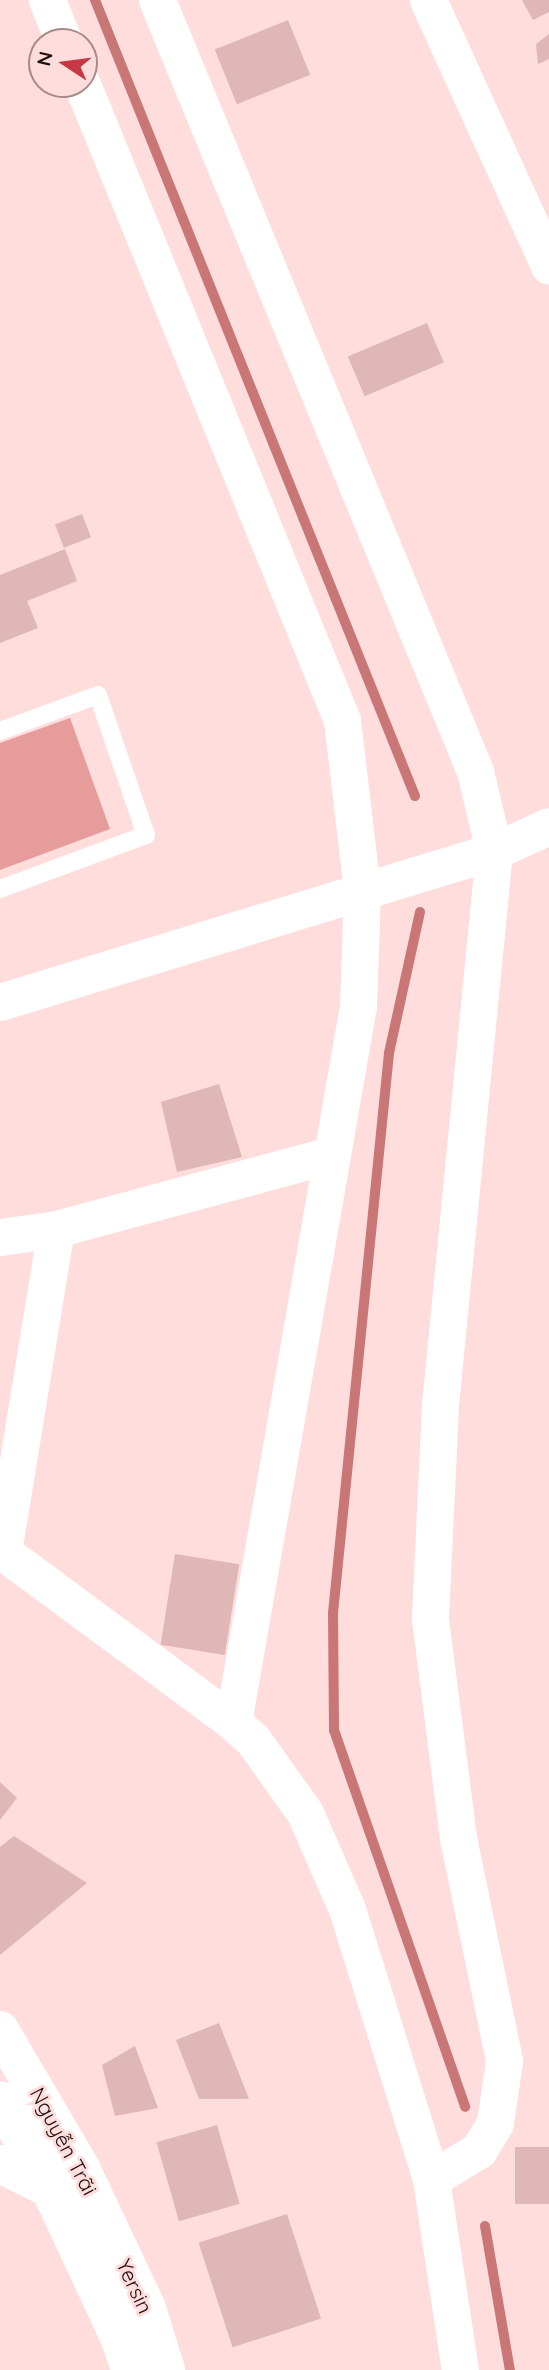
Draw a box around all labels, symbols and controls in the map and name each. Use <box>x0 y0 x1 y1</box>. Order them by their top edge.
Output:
north arrow <box>28 28 98 98</box>
text: N <box>31 49 58 68</box>
street label: Nguyễn Trãi <box>25 2083 103 2199</box>
street label: Yersin <box>111 2255 159 2317</box>

